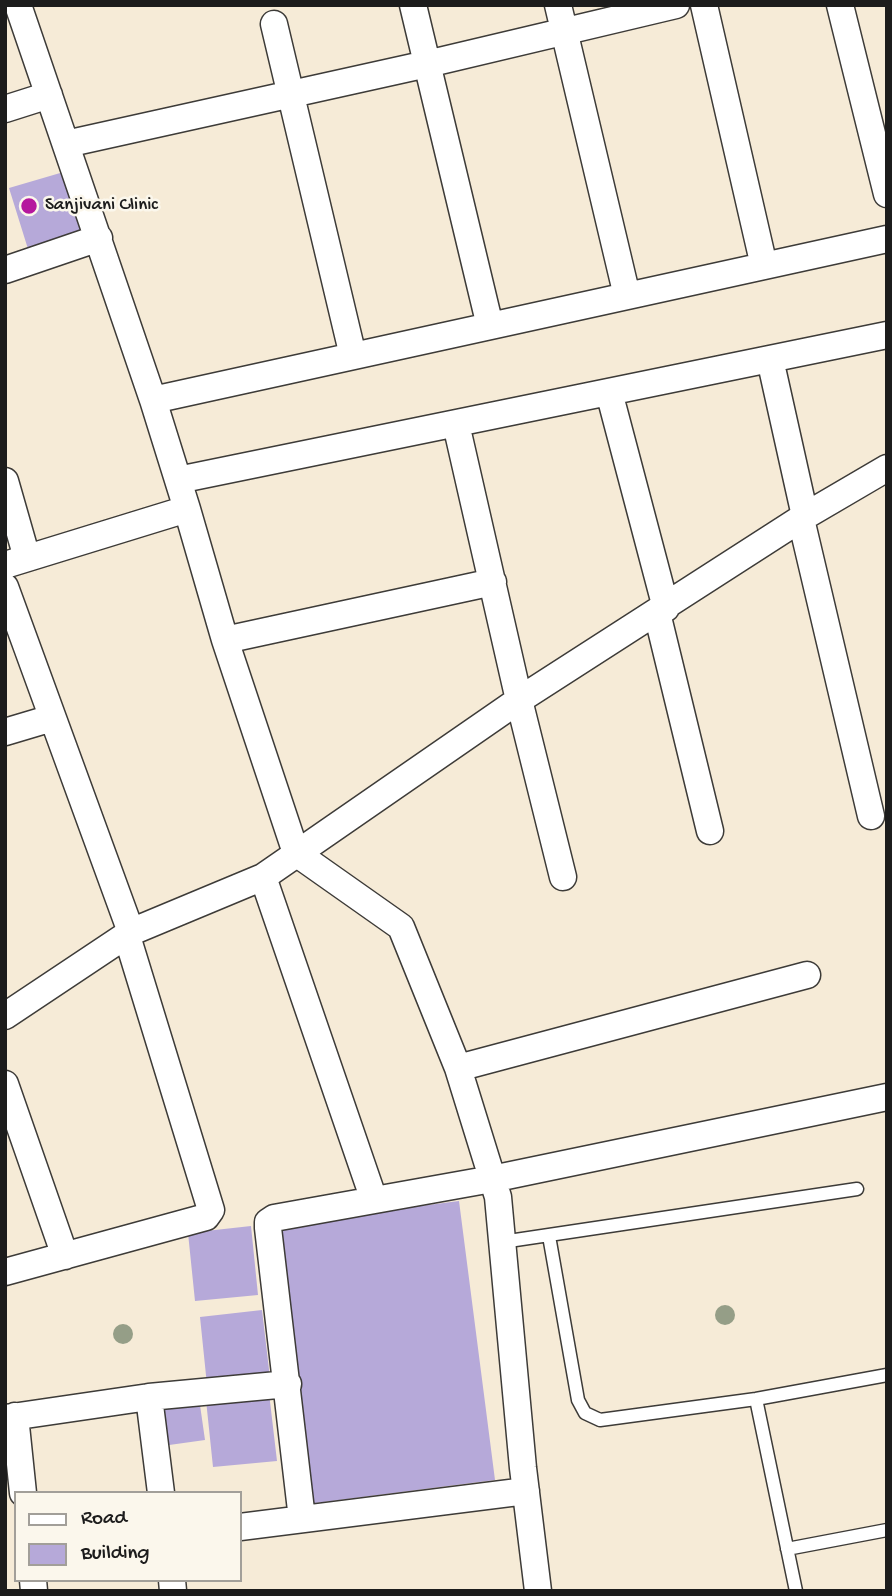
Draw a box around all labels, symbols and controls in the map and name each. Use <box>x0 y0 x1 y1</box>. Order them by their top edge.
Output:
place label: Sanjivani Clinic <box>45 195 158 217</box>
marker: Sanjivani Clinic <box>19 196 39 216</box>
legend <box>14 1491 242 1582</box>
text: Road <box>81 1507 127 1532</box>
text: Building <box>81 1542 150 1567</box>

